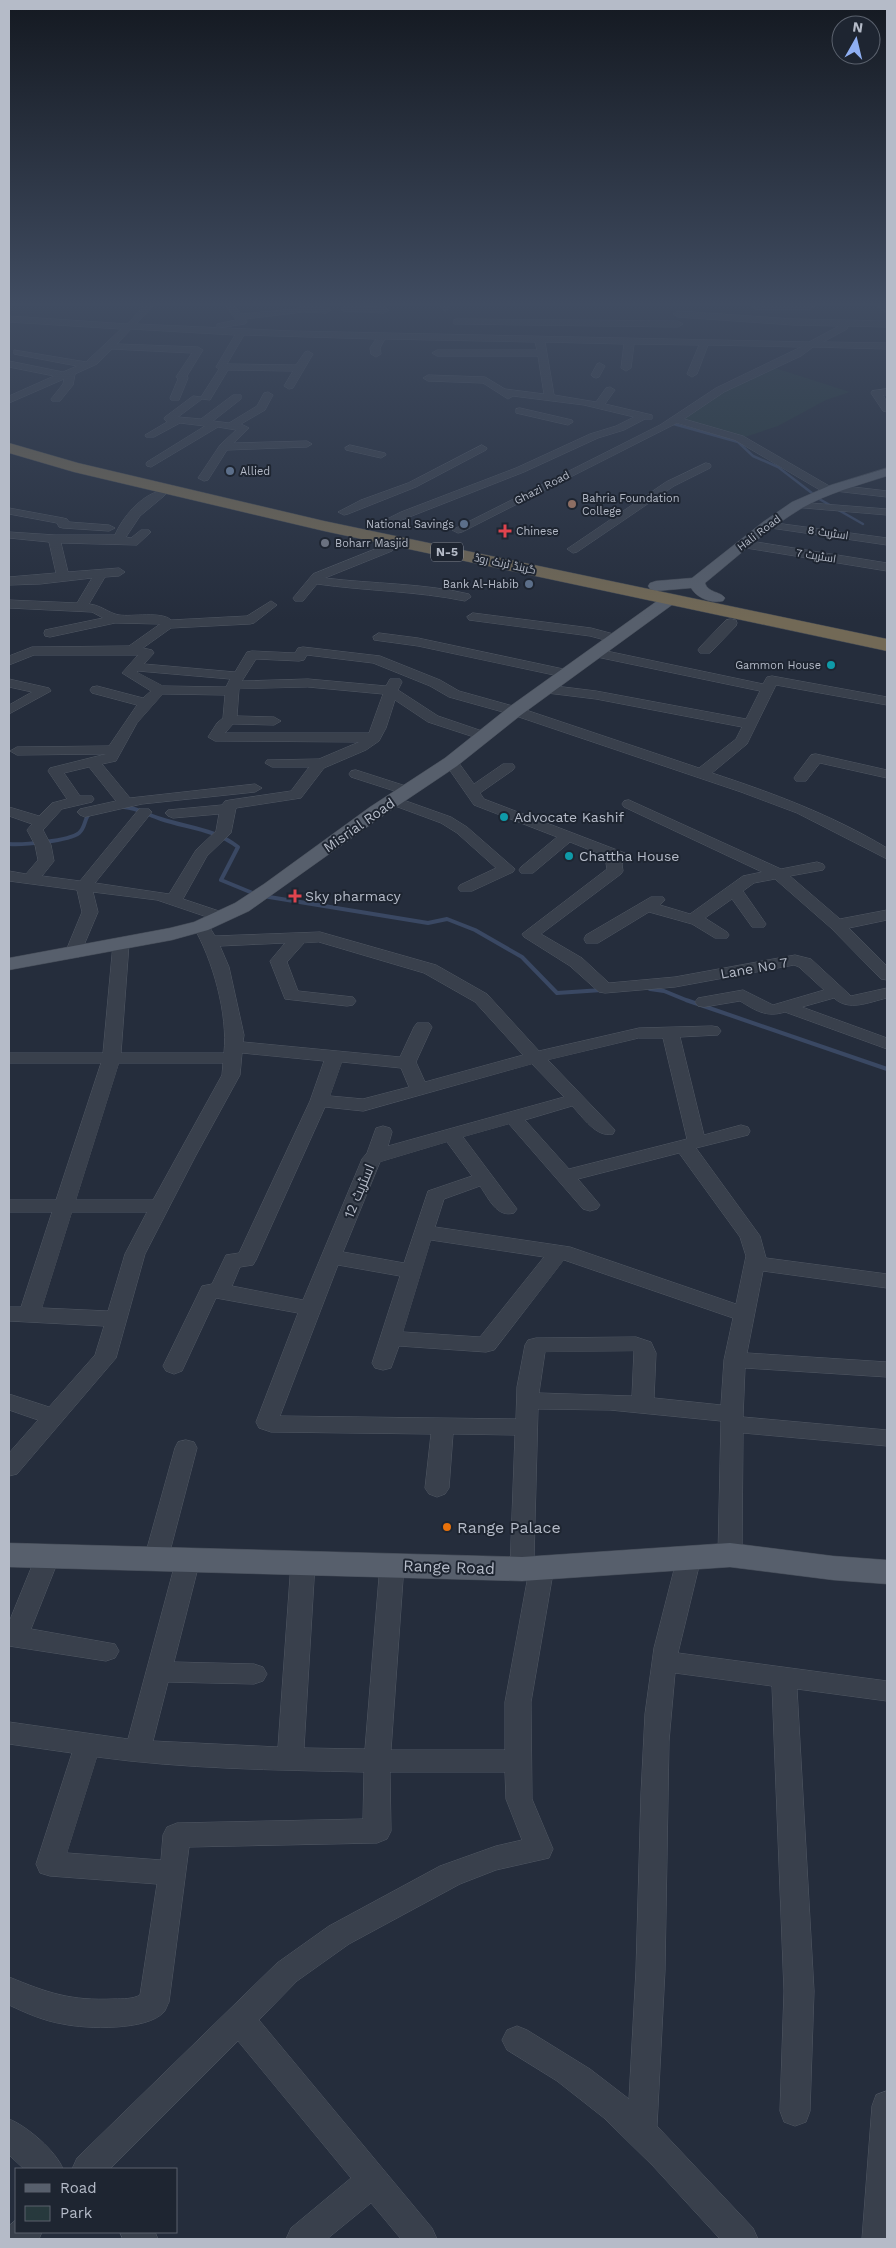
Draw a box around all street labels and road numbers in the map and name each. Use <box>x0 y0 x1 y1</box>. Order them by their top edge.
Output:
street label: Ghazi Road <box>512 468 572 508</box>
street label: Hali Road <box>735 512 783 554</box>
street label: اسٹریٹ 8 <box>807 524 849 542</box>
road number: N-5 <box>431 542 463 562</box>
street label: اسٹریٹ 7 <box>795 546 837 566</box>
street label: گرینڈ ٹرنک روڈ <box>473 551 537 577</box>
street label: Misrial Road <box>320 795 398 855</box>
street label: Lane No 7 <box>719 954 789 982</box>
street label: اسٹریٹ 12 <box>340 1162 378 1220</box>
street label: Range Road <box>403 1556 495 1578</box>

